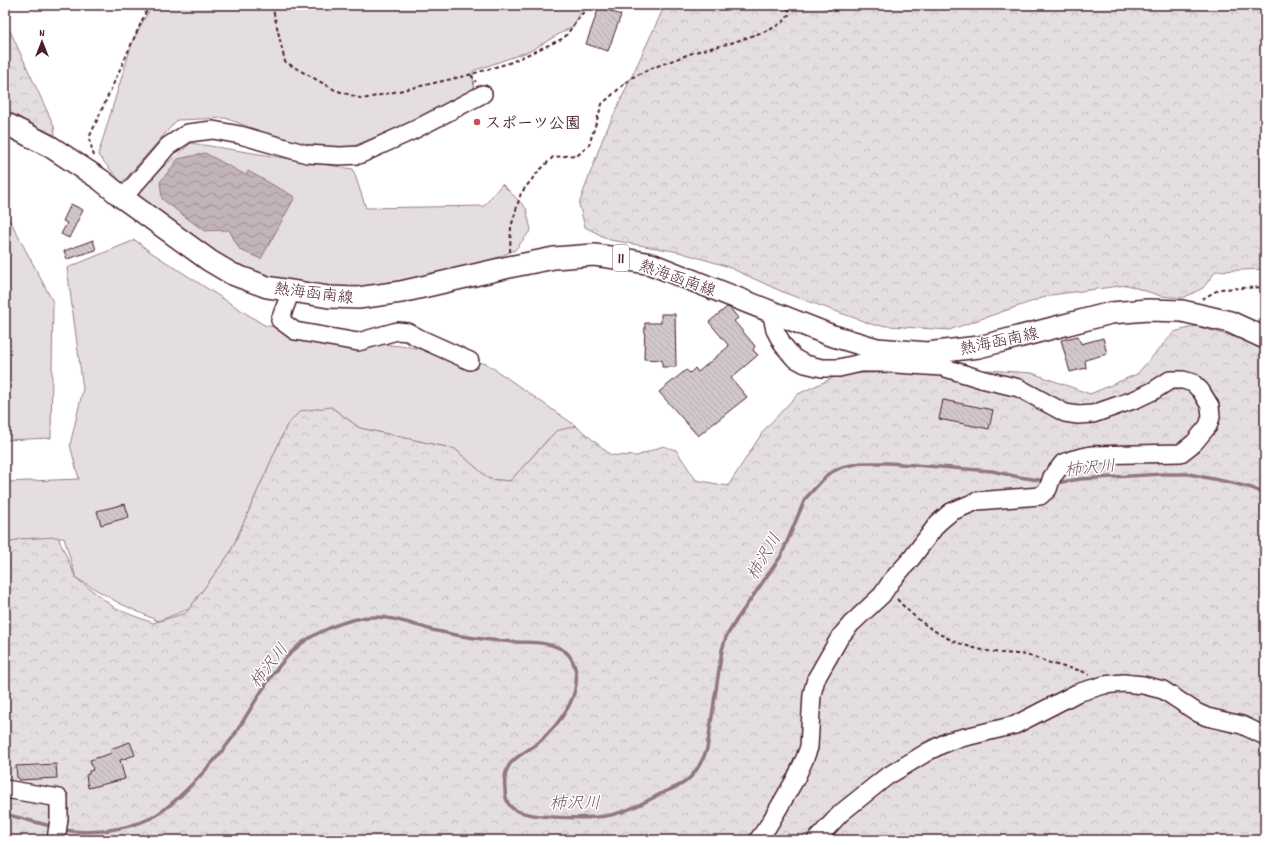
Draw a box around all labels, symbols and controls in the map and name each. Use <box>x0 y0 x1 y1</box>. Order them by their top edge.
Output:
north arrow <box>22 22 62 62</box>
text: N <box>39 26 45 42</box>
place label: スポーツ公園 <box>485 113 581 136</box>
marker: スポーツ公園 <box>472 117 482 127</box>
road number: 11 <box>613 245 629 271</box>
street label: 熱海函南線 <box>636 255 719 304</box>
street label: 熱海函南線 <box>273 278 355 311</box>
street label: 熱海函南線 <box>958 323 1041 362</box>
water label: 柿沢川 <box>1064 456 1117 484</box>
water label: 柿沢川 <box>742 529 789 586</box>
water label: 柿沢川 <box>245 639 296 694</box>
water label: 柿沢川 <box>550 793 601 817</box>

